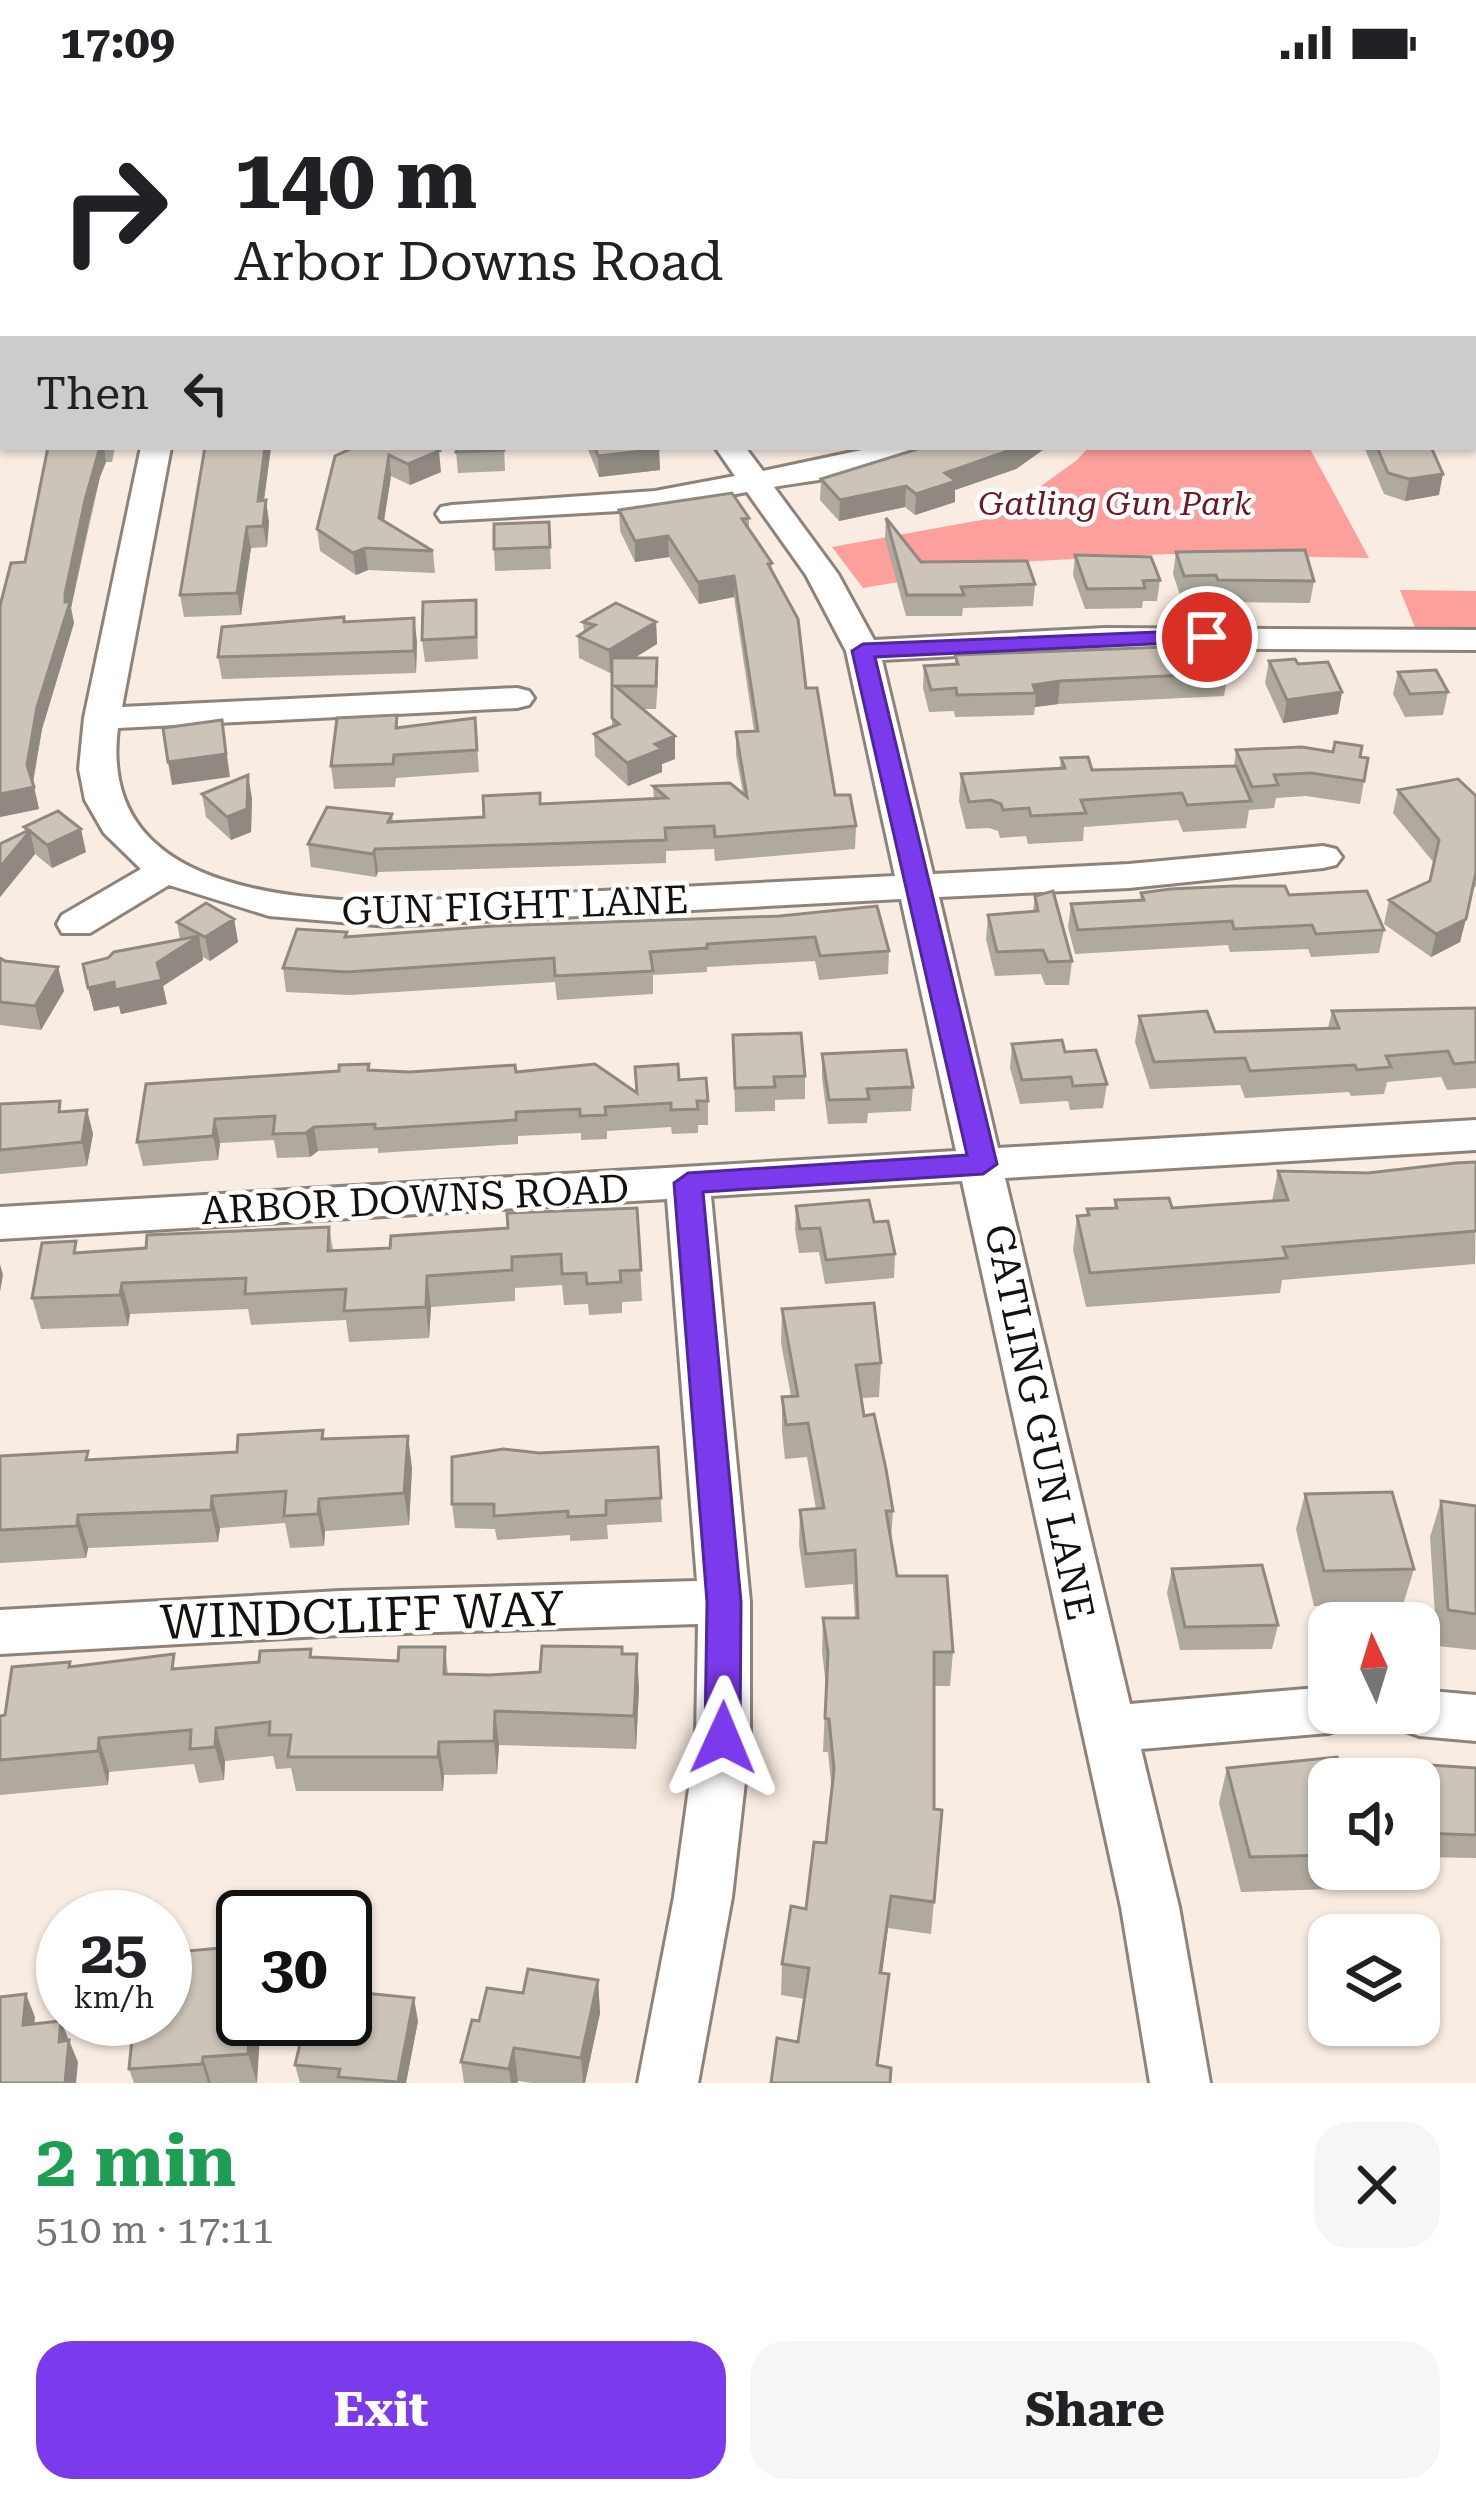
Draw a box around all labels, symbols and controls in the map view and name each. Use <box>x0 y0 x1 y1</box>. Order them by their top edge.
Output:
text: 17:09 <box>60 16 175 69</box>
text: 140 m <box>234 130 477 228</box>
icon: right <box>36 132 192 288</box>
text: Arbor Downs Road <box>234 230 723 293</box>
icon: left <box>173 360 239 426</box>
text: Then <box>36 367 149 420</box>
park label: Gatling Gun Park <box>978 484 1252 523</box>
pin <box>1156 586 1258 688</box>
icon: arrive <box>1174 604 1240 670</box>
street label: GUN FIGHT LANE <box>341 877 689 935</box>
street label: ARBOR DOWNS ROAD <box>200 1166 630 1234</box>
street label: GATLING GUN LANE <box>975 1220 1103 1624</box>
street label: WINDCLIFF WAY <box>159 1581 565 1651</box>
north arrow <box>1308 1602 1440 1734</box>
map controls <box>1308 1602 1440 2046</box>
position arrow <box>660 1675 786 1801</box>
button: sound <box>1308 1758 1440 1890</box>
speed limit sign: 30 <box>216 1890 372 2046</box>
button: layers <box>1308 1914 1440 2046</box>
text: 25 <box>80 1917 148 1988</box>
text: km/h <box>74 1980 154 2015</box>
text: 2 min <box>36 2119 236 2204</box>
button: close <box>1314 2122 1440 2248</box>
text: 510 m · 17:11 <box>36 2207 274 2253</box>
button: Exit <box>36 2341 726 2479</box>
button: Share <box>750 2341 1440 2479</box>

